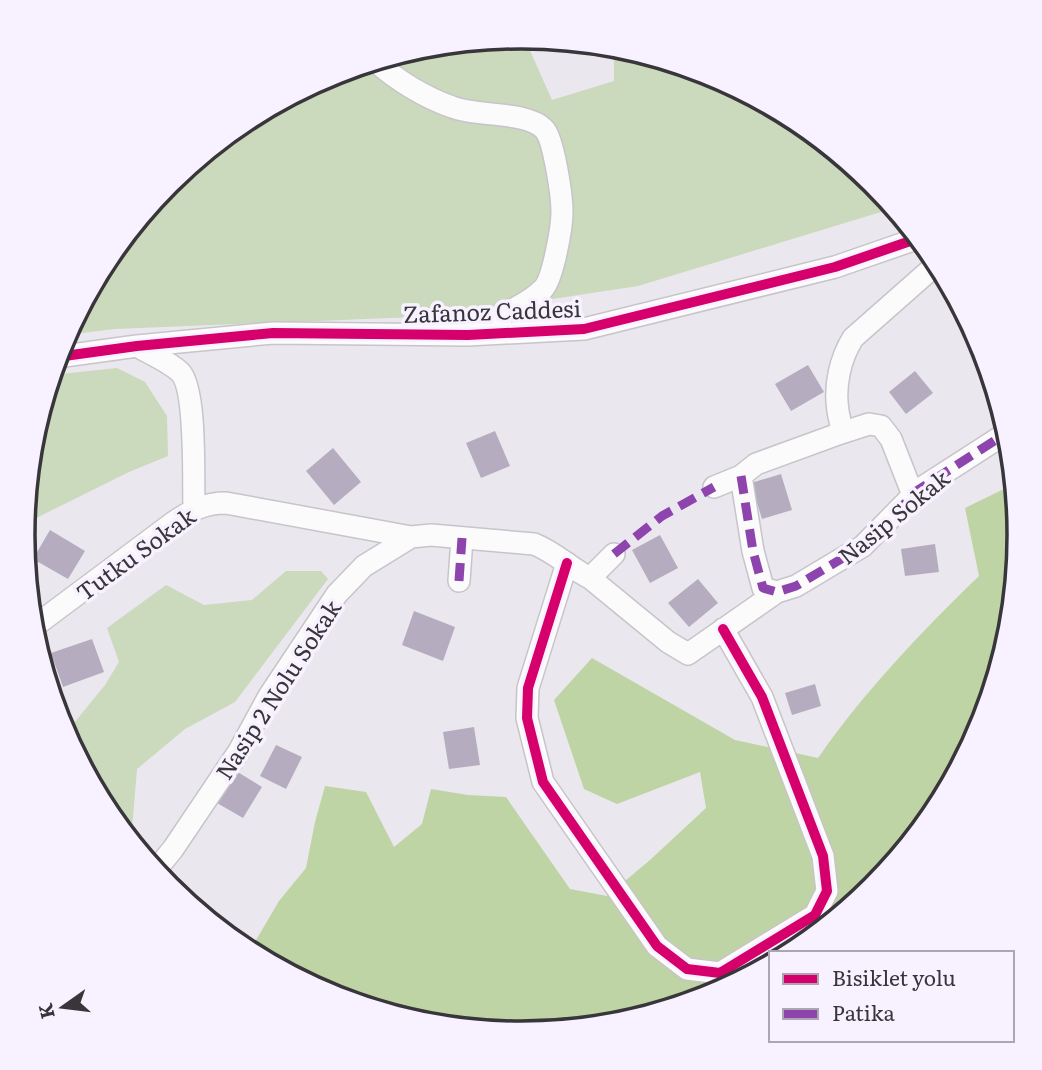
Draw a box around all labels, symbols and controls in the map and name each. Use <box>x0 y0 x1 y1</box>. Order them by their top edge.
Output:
street label: Zafanoz Caddesi <box>402 290 582 330</box>
street label: Nasip Sokak <box>830 460 957 571</box>
street label: Tutku Sokak <box>68 498 202 608</box>
street label: Nasip 2 Nolu Sokak <box>206 592 349 786</box>
legend <box>769 951 1014 1042</box>
text: Bisiklet yolu <box>832 961 956 992</box>
north arrow <box>28 972 98 1042</box>
text: Patika <box>832 996 896 1027</box>
text: K <box>30 1001 61 1022</box>

